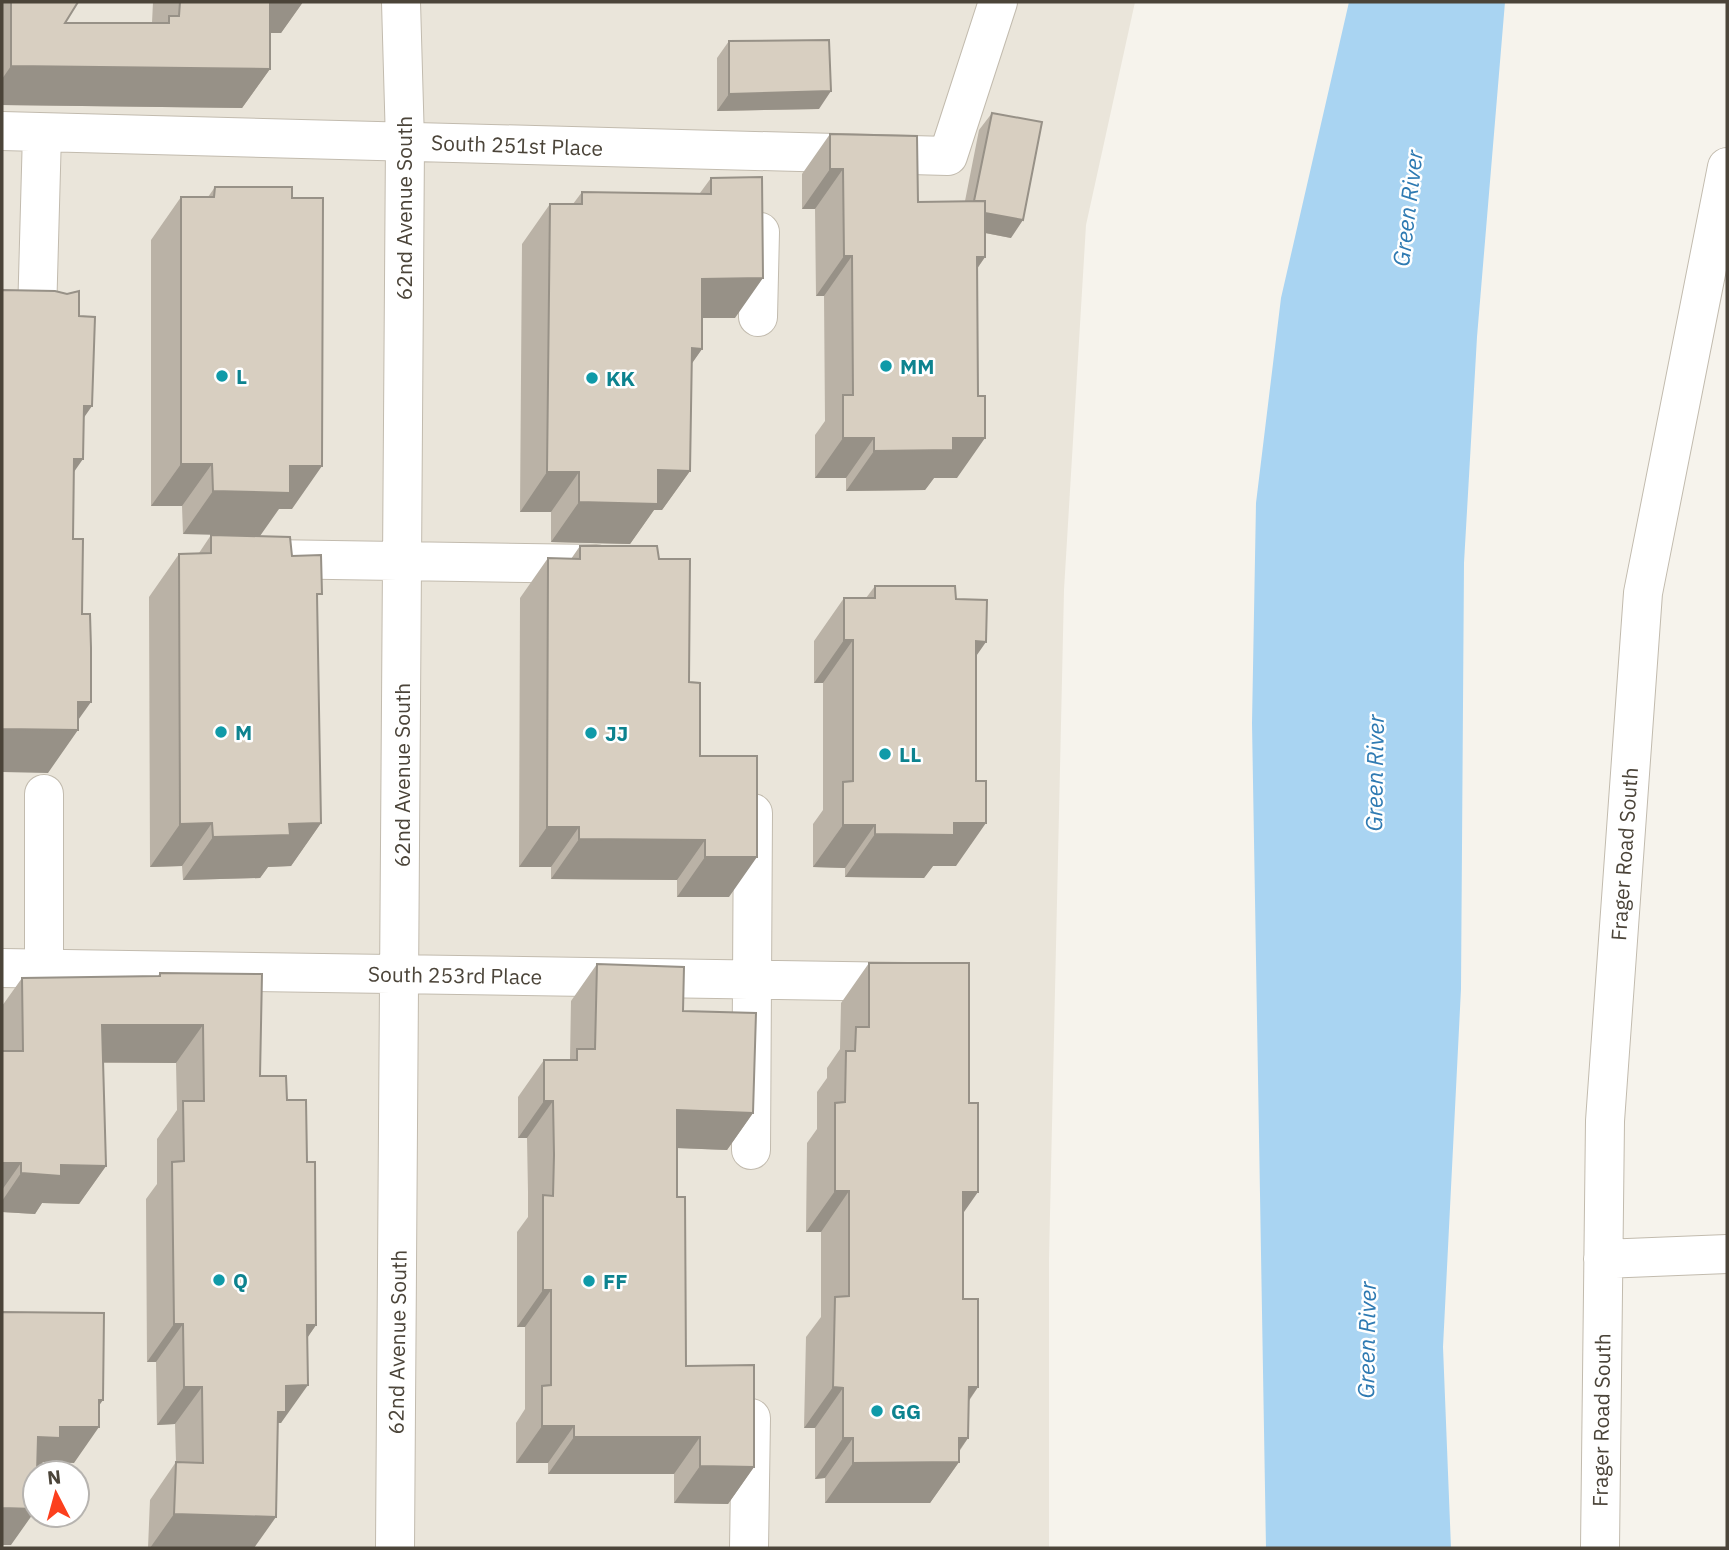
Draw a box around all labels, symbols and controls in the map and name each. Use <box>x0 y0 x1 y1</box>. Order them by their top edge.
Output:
street label: 62nd Avenue South <box>390 116 418 300</box>
street label: South 251st Place <box>431 128 603 162</box>
water label: Green River <box>1385 148 1429 268</box>
place label: MM <box>900 352 934 380</box>
marker: MM <box>878 358 894 374</box>
place label: L <box>236 362 247 390</box>
place label: KK <box>606 364 636 392</box>
marker: L <box>214 368 230 384</box>
marker: KK <box>584 370 600 386</box>
street label: 62nd Avenue South <box>388 683 416 867</box>
water label: Green River <box>1358 714 1390 832</box>
place label: M <box>235 718 252 746</box>
place label: JJ <box>605 719 628 747</box>
marker: M <box>213 724 229 740</box>
marker: JJ <box>583 725 599 741</box>
place label: LL <box>899 740 921 768</box>
marker: LL <box>877 746 893 762</box>
street label: Frager Road South <box>1604 766 1644 942</box>
street label: South 253rd Place <box>368 959 542 991</box>
street label: 62nd Avenue South <box>381 1250 413 1434</box>
place label: Q <box>233 1266 248 1294</box>
place label: FF <box>603 1267 628 1295</box>
marker: Q <box>211 1272 227 1288</box>
marker: FF <box>581 1273 597 1289</box>
water label: Green River <box>1350 1281 1382 1399</box>
street label: Frager Road South <box>1585 1333 1617 1507</box>
place label: GG <box>891 1397 921 1425</box>
marker: GG <box>869 1403 885 1419</box>
north arrow <box>21 1459 91 1529</box>
text: N <box>46 1464 62 1490</box>

